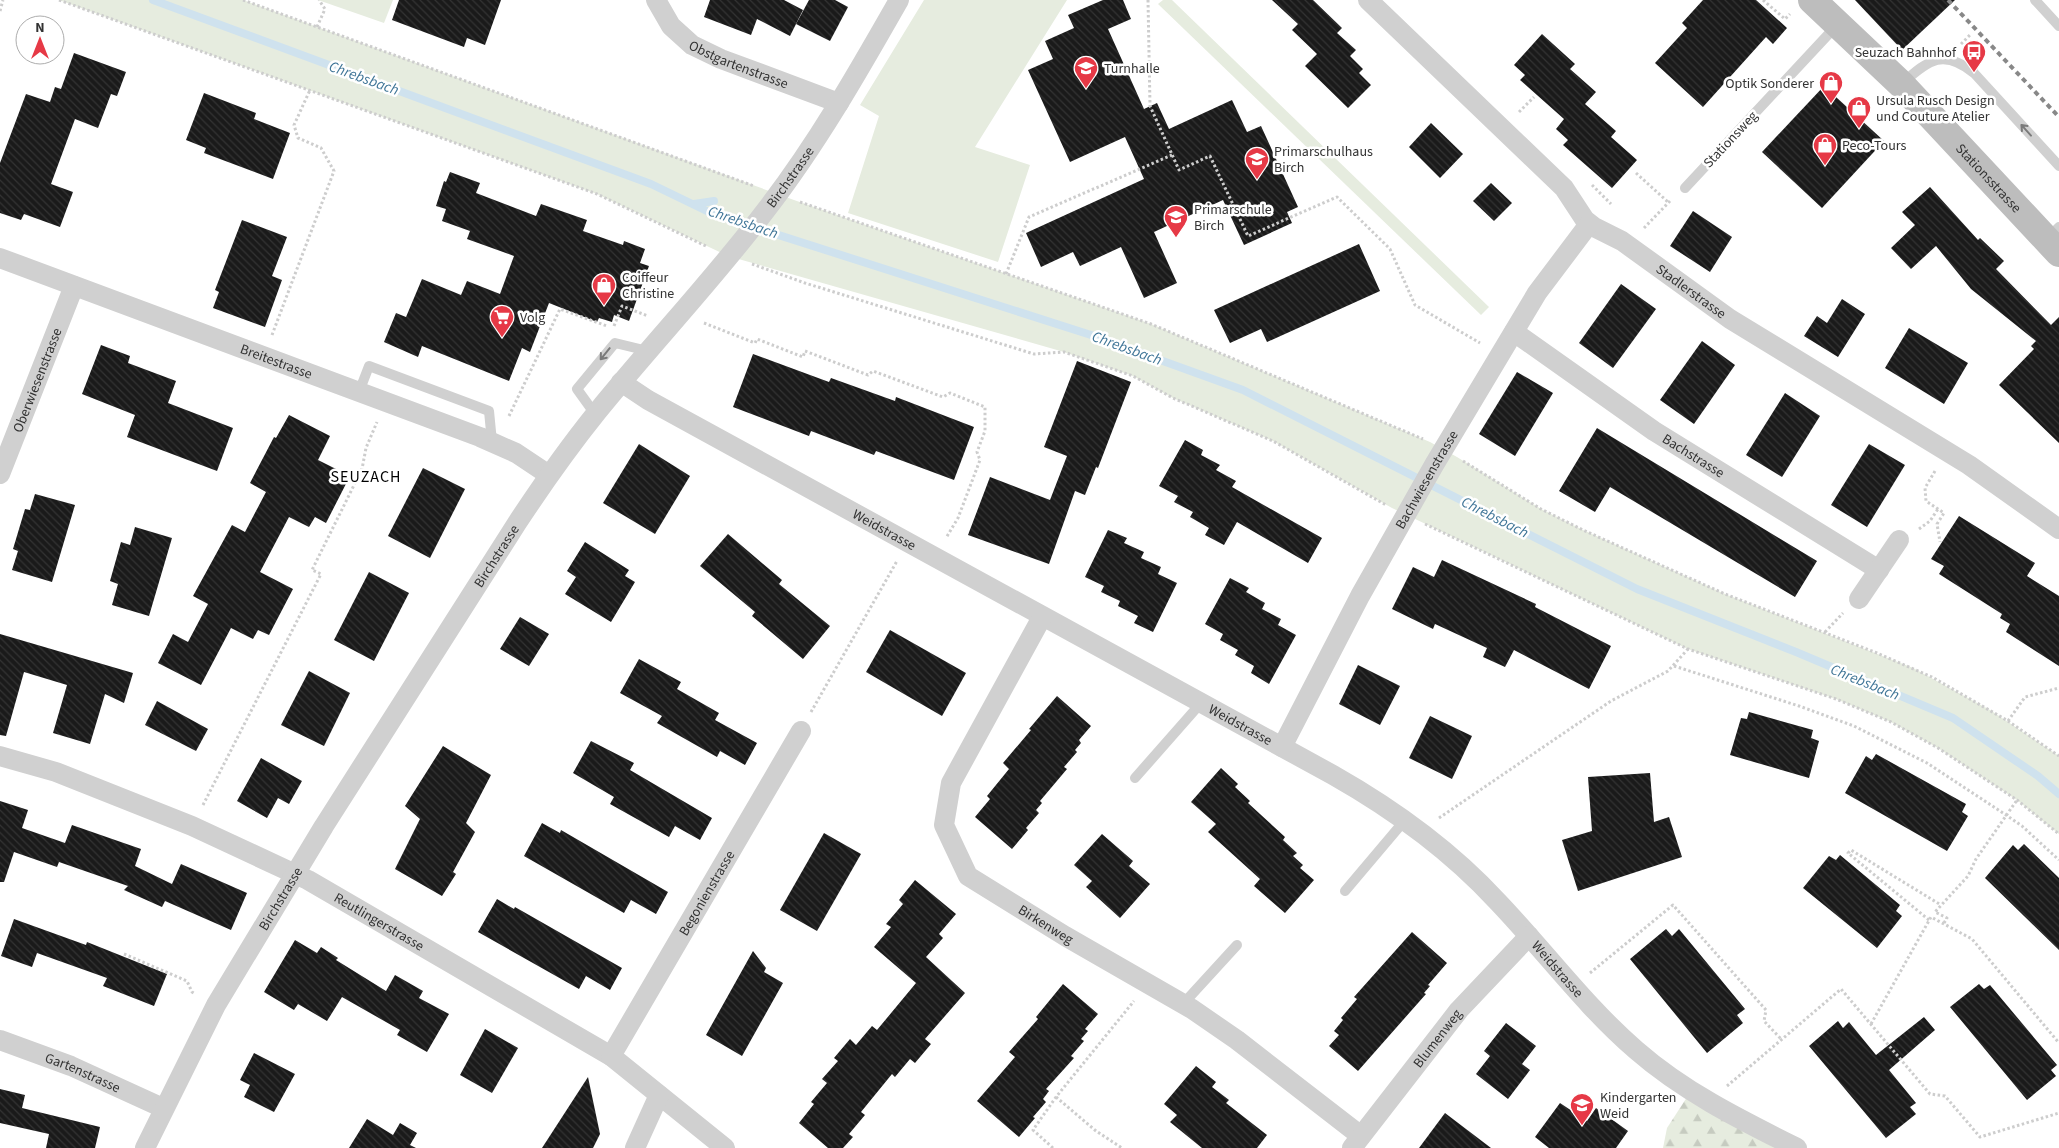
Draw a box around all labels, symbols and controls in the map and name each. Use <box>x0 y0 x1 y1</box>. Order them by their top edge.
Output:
north arrow <box>15 15 65 65</box>
text: N <box>35 18 45 38</box>
street label: Obstgartenstrasse <box>685 36 791 94</box>
bus stop icon: Seuzach Bahnhof <box>1961 39 1987 73</box>
place label: Seuzach Bahnhof <box>1855 43 1957 63</box>
school or university icon: Turnhalle <box>1073 55 1099 89</box>
water label: Chrebsbach <box>326 56 402 101</box>
place label: Turnhalle <box>1104 59 1160 79</box>
shop icon: Optik Sonderer <box>1818 70 1844 104</box>
place label: Optik Sonderer <box>1725 74 1814 94</box>
place label: Ursula Rusch Design und Couture Atelier <box>1876 91 1995 127</box>
shop icon: Ursula Rusch Design und Couture Atelier <box>1846 95 1872 129</box>
street label: Stationsweg <box>1699 107 1762 173</box>
one-way arrow <box>2020 124 2032 137</box>
shop icon: Peco-Tours <box>1812 132 1838 166</box>
place label: Peco-Tours <box>1842 136 1907 156</box>
street label: Stationsstrasse <box>1951 139 2026 218</box>
place label: Primarschulhaus Birch <box>1274 142 1373 178</box>
street label: Birchstrasse <box>762 143 819 212</box>
school or university icon: Primarschulhaus Birch <box>1244 146 1270 180</box>
place label: Primarschule Birch <box>1194 200 1272 236</box>
water label: Chrebsbach <box>705 201 781 244</box>
school or university icon: Primarschule Birch <box>1163 204 1189 238</box>
street label: Stadlerstrasse <box>1651 260 1730 324</box>
place label: Coiffeur Christine <box>622 268 674 304</box>
shop icon: Coiffeur Christine <box>591 272 617 306</box>
supermarket icon: Volg <box>489 304 515 338</box>
place label: Volg <box>520 308 545 328</box>
street label: Oberwiesenstrasse <box>8 325 68 436</box>
water label: Chrebsbach <box>1089 326 1165 371</box>
street label: Breitestrasse <box>237 339 315 385</box>
one-way arrow <box>600 348 611 361</box>
street label: Bachwiesenstrasse <box>1391 427 1464 533</box>
street label: Bachstrasse <box>1658 429 1728 483</box>
district label: SEUZACH <box>331 466 401 488</box>
water label: Chrebsbach <box>1458 492 1532 543</box>
street label: Weidstrasse <box>849 505 919 556</box>
street label: Birchstrasse <box>469 521 524 592</box>
water label: Chrebsbach <box>1827 659 1903 706</box>
street label: Weidstrasse <box>1205 700 1276 751</box>
street label: Begonienstrasse <box>674 847 740 940</box>
street label: Birchstrasse <box>254 863 308 935</box>
street label: Reutlingerstrasse <box>330 888 428 956</box>
street label: Birkenweg <box>1014 900 1077 950</box>
street label: Weidstrasse <box>1526 937 1587 1002</box>
street label: Blumenweg <box>1409 1005 1467 1072</box>
street label: Gartenstrasse <box>42 1048 124 1098</box>
place label: Kindergarten Weid <box>1600 1088 1677 1124</box>
school or university icon: Kindergarten Weid <box>1569 1092 1595 1126</box>

